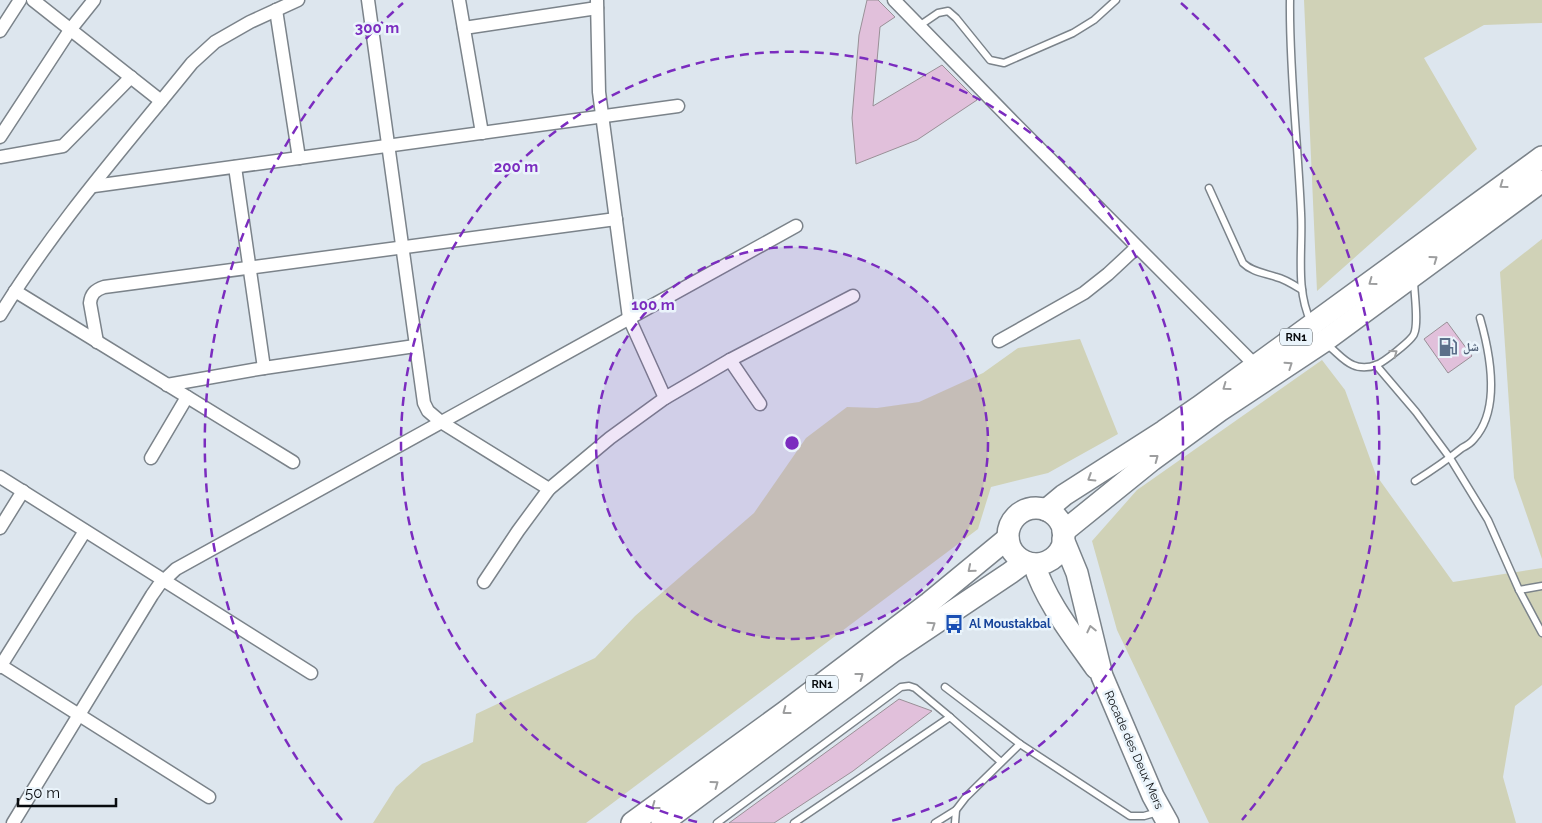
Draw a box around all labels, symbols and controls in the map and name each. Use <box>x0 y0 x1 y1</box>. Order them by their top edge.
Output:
text: 300 m <box>355 19 399 37</box>
text: 200 m <box>494 158 538 176</box>
one-way arrow <box>1500 180 1509 188</box>
one-way arrow <box>1429 256 1438 266</box>
one-way arrow <box>1369 276 1378 284</box>
text: 100 m <box>631 296 675 314</box>
road number: RN1 <box>1280 328 1312 346</box>
fuel station icon: شل <box>1437 336 1459 358</box>
place label: شل <box>1463 340 1479 355</box>
one-way arrow <box>1388 350 1397 359</box>
one-way arrow <box>1283 362 1292 371</box>
one-way arrow <box>1223 382 1232 390</box>
centre of rings <box>783 434 801 452</box>
one-way arrow <box>1149 455 1159 464</box>
one-way arrow <box>1088 471 1097 481</box>
one-way arrow <box>967 563 976 572</box>
bus stop icon: Al Moustakbal <box>943 613 965 635</box>
place label: Al Moustakbal <box>969 617 1051 631</box>
one-way arrow <box>926 622 936 631</box>
one-way arrow <box>1086 624 1097 633</box>
one-way arrow <box>854 673 864 682</box>
road number: RN1 <box>806 676 838 692</box>
street label: Rocade des Deux Mers <box>1102 689 1167 812</box>
one-way arrow <box>783 705 792 713</box>
scale bar <box>18 776 115 808</box>
one-way arrow <box>709 781 719 790</box>
text: 50 m <box>25 784 60 802</box>
one-way arrow <box>651 800 661 809</box>

